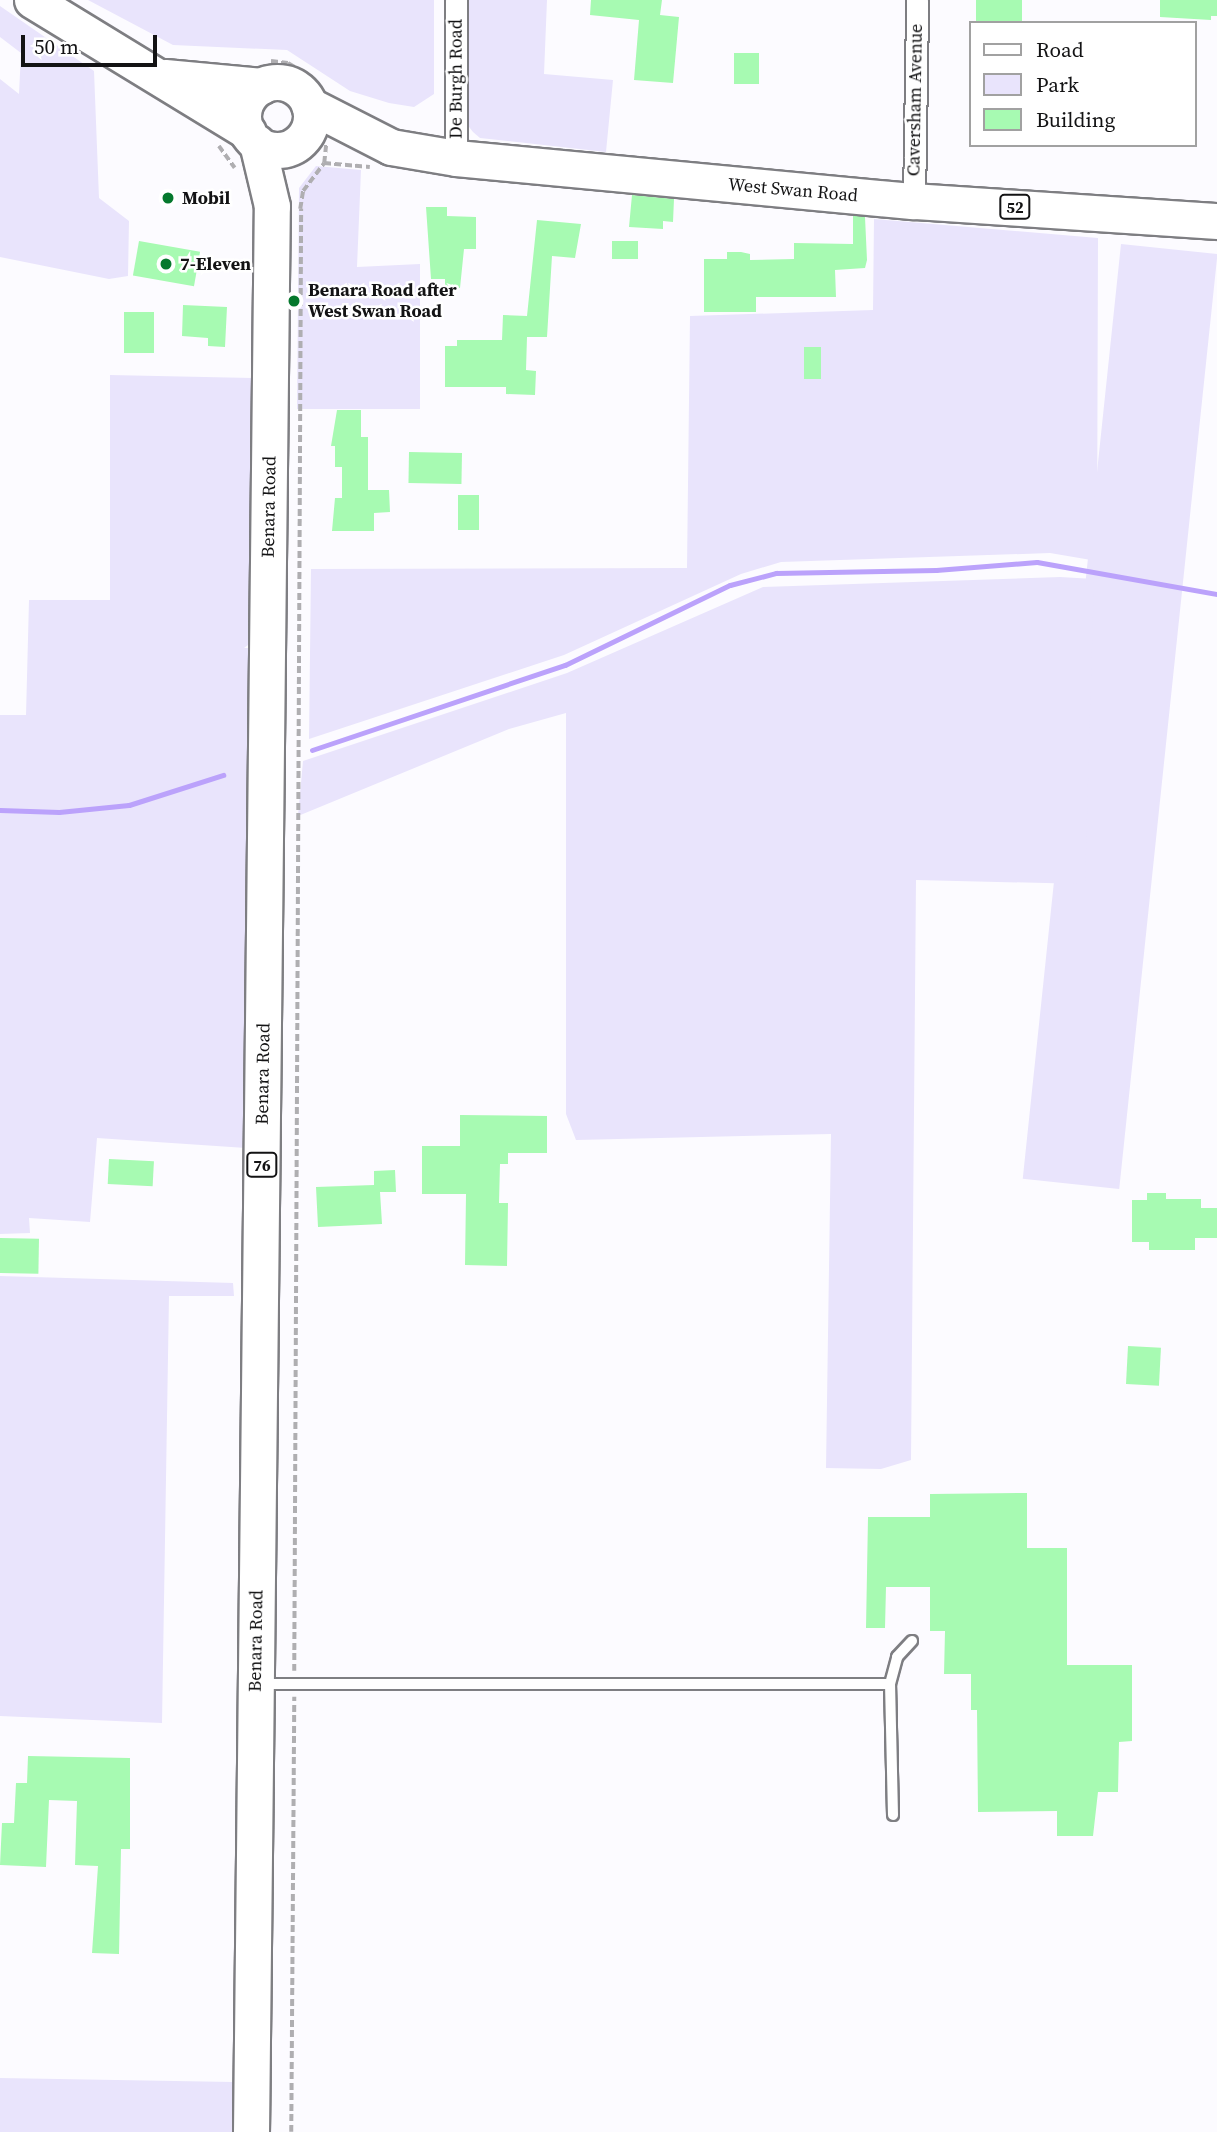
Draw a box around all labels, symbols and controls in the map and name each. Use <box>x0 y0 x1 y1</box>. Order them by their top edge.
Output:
street label: De Burgh Road <box>445 19 467 139</box>
scale bar <box>24 21 161 65</box>
legend <box>968 21 1196 147</box>
street label: Caversham Avenue <box>903 24 927 176</box>
text: 50 m <box>34 32 79 61</box>
text: Road <box>1036 35 1084 64</box>
text: Park <box>1036 70 1079 99</box>
text: Building <box>1036 105 1115 134</box>
street label: West Swan Road <box>727 174 859 206</box>
place label: Mobil <box>182 187 230 209</box>
marker: Mobil <box>160 190 176 206</box>
road number: 52 <box>999 195 1031 220</box>
place label: 7-Eleven <box>180 253 251 275</box>
marker: 7-Eleven <box>158 256 174 272</box>
place label: Benara Road after West Swan Road <box>308 280 457 322</box>
marker: Benara Road after West Swan Road <box>286 293 302 309</box>
street label: Benara Road <box>257 456 281 558</box>
street label: Benara Road <box>251 1023 275 1125</box>
road number: 76 <box>246 1152 278 1177</box>
street label: Benara Road <box>244 1590 268 1692</box>

